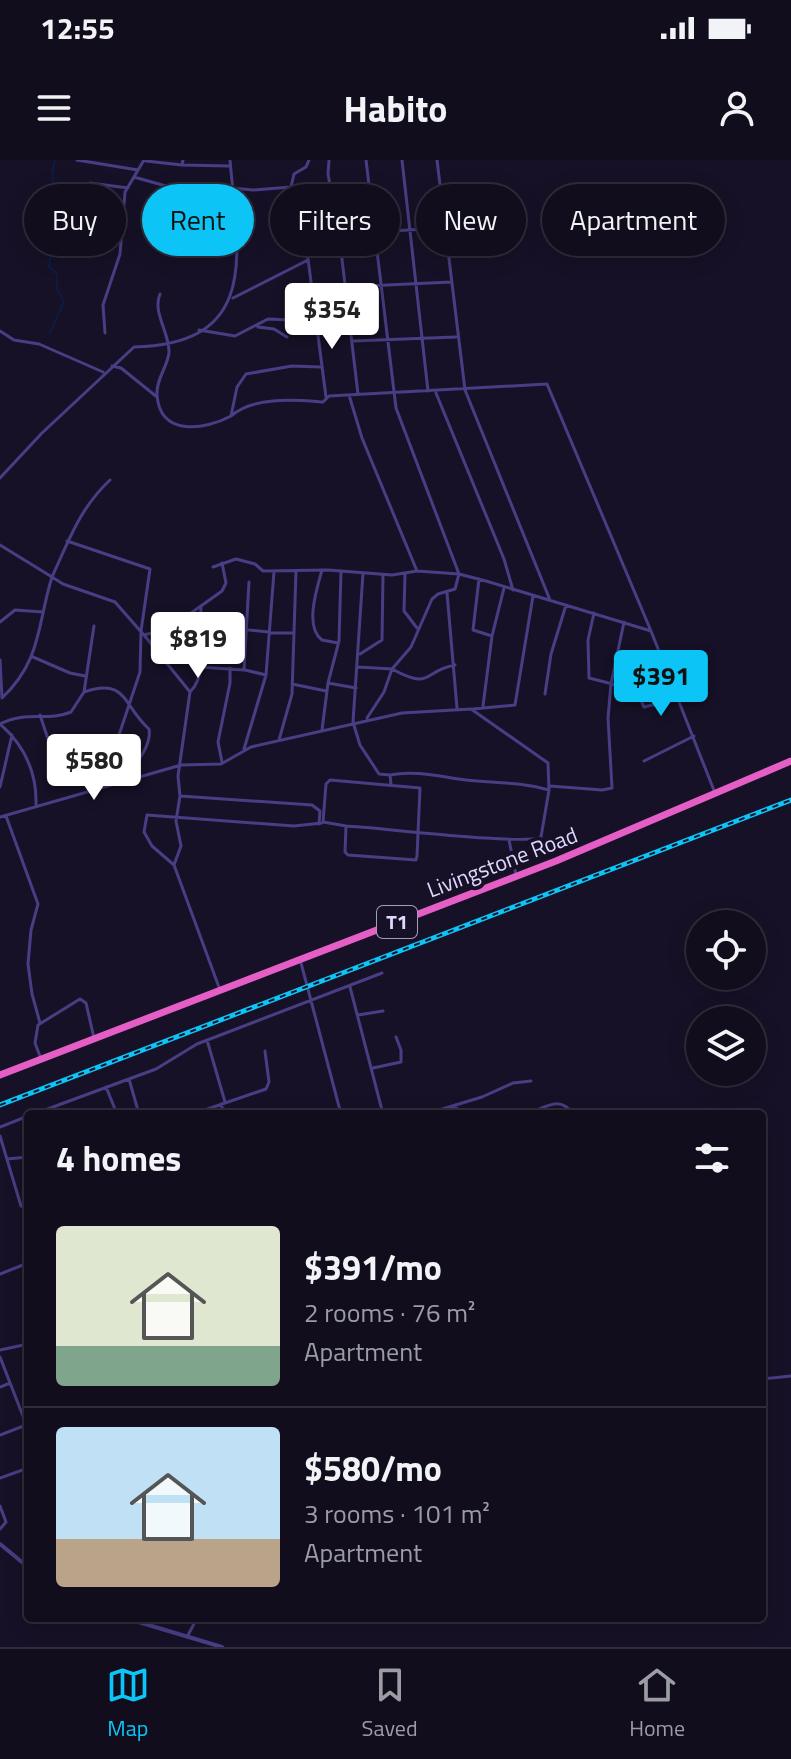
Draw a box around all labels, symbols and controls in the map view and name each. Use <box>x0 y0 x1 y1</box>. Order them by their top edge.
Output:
text: 12:55 <box>40 5 115 51</box>
text: Habito <box>344 81 447 136</box>
icon: menu <box>32 86 76 130</box>
icon: person <box>715 86 759 130</box>
chip: Buy <box>24 184 126 256</box>
chip: Rent <box>142 184 254 256</box>
chip: Filters <box>270 184 400 256</box>
chip: New <box>416 184 526 256</box>
chip: Apartment <box>542 184 725 256</box>
pin: $354 <box>285 283 379 351</box>
text: $354 <box>303 289 361 328</box>
pin: $819 <box>151 612 245 680</box>
text: $819 <box>169 618 227 657</box>
pin: $391 <box>614 650 708 718</box>
text: $391 <box>632 656 690 695</box>
pin: $580 <box>47 734 141 802</box>
text: $580 <box>65 740 123 779</box>
street label: Livingstone Road <box>422 818 582 906</box>
road number: T1 <box>377 906 417 938</box>
map controls <box>686 910 766 1086</box>
button: locate <box>686 910 766 990</box>
button: layers <box>686 1006 766 1086</box>
text: 4 homes <box>56 1132 181 1184</box>
icon: filters <box>690 1136 734 1180</box>
text: $391/mo <box>304 1241 442 1293</box>
icon: home <box>120 1258 216 1354</box>
text: 2 rooms · 76 m² <box>304 1293 475 1332</box>
text: Apartment <box>304 1332 422 1371</box>
text: $580/mo <box>304 1442 442 1494</box>
icon: home <box>120 1459 216 1555</box>
text: 3 rooms · 101 m² <box>304 1494 490 1533</box>
text: Apartment <box>304 1533 422 1572</box>
tab: Map <box>106 1663 150 1745</box>
tab: Saved <box>362 1663 418 1745</box>
tab: Home <box>629 1663 685 1745</box>

